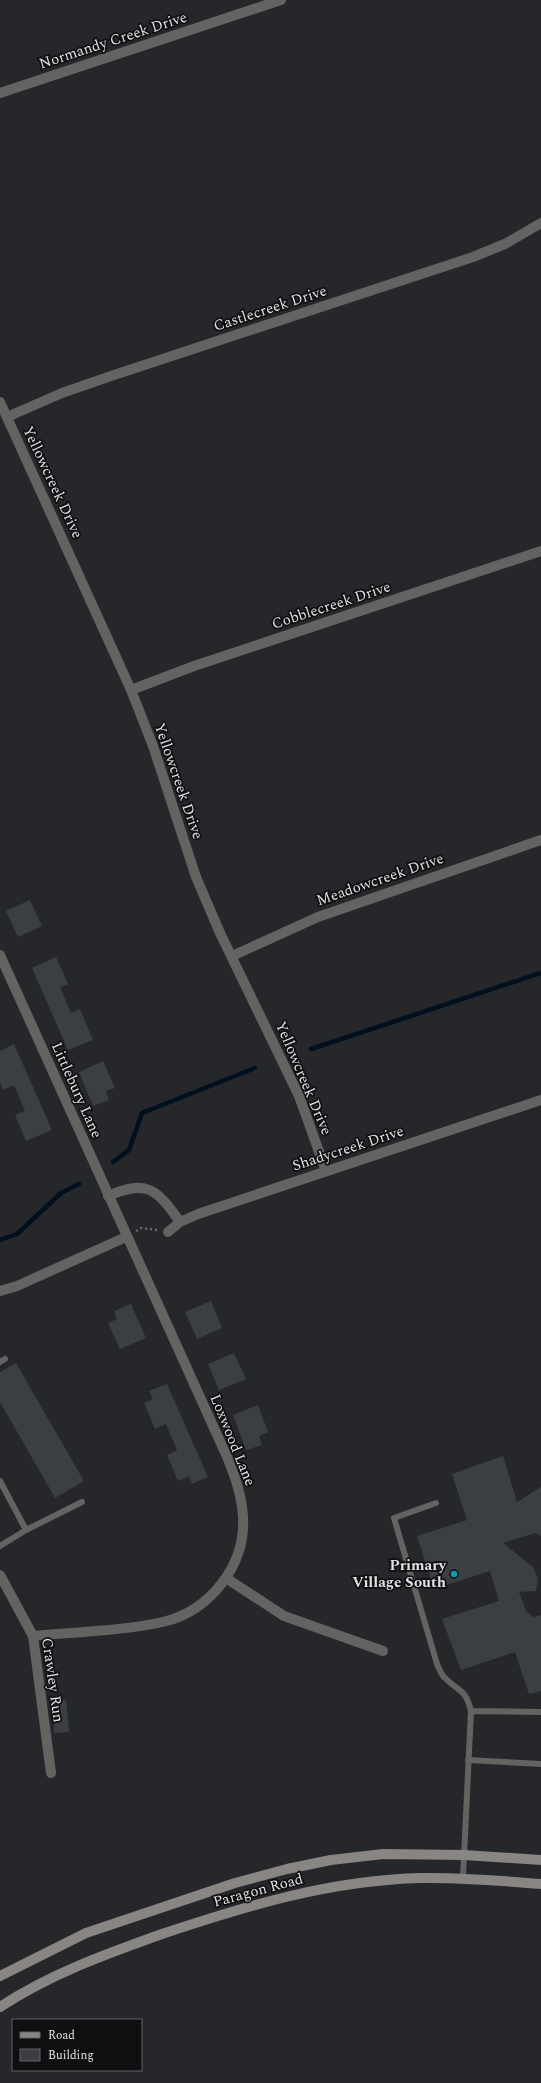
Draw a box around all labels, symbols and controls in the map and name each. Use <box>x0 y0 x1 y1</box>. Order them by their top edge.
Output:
street label: Normandy Creek Drive <box>36 6 190 75</box>
street label: Castlecreek Drive <box>210 279 330 338</box>
street label: Yellowcreek Drive <box>16 422 89 542</box>
street label: Cobblecreek Drive <box>269 575 394 636</box>
street label: Yellowcreek Drive <box>148 720 209 842</box>
street label: Meadowcreek Drive <box>313 847 447 912</box>
street label: Yellowcreek Drive <box>269 1018 338 1139</box>
street label: Littlebury Lane <box>45 1038 108 1142</box>
street label: Shadycreek Drive <box>289 1120 407 1177</box>
street label: Loxwood Lane <box>204 1391 261 1490</box>
place label: Primary Village South <box>352 1554 447 1594</box>
marker: Primary Village South <box>449 1569 459 1579</box>
street label: Crawley Run <box>35 1636 70 1724</box>
street label: Paragon Road <box>211 1867 306 1914</box>
legend <box>12 2019 142 2071</box>
text: Road <box>48 2026 75 2045</box>
text: Building <box>48 2046 94 2065</box>

